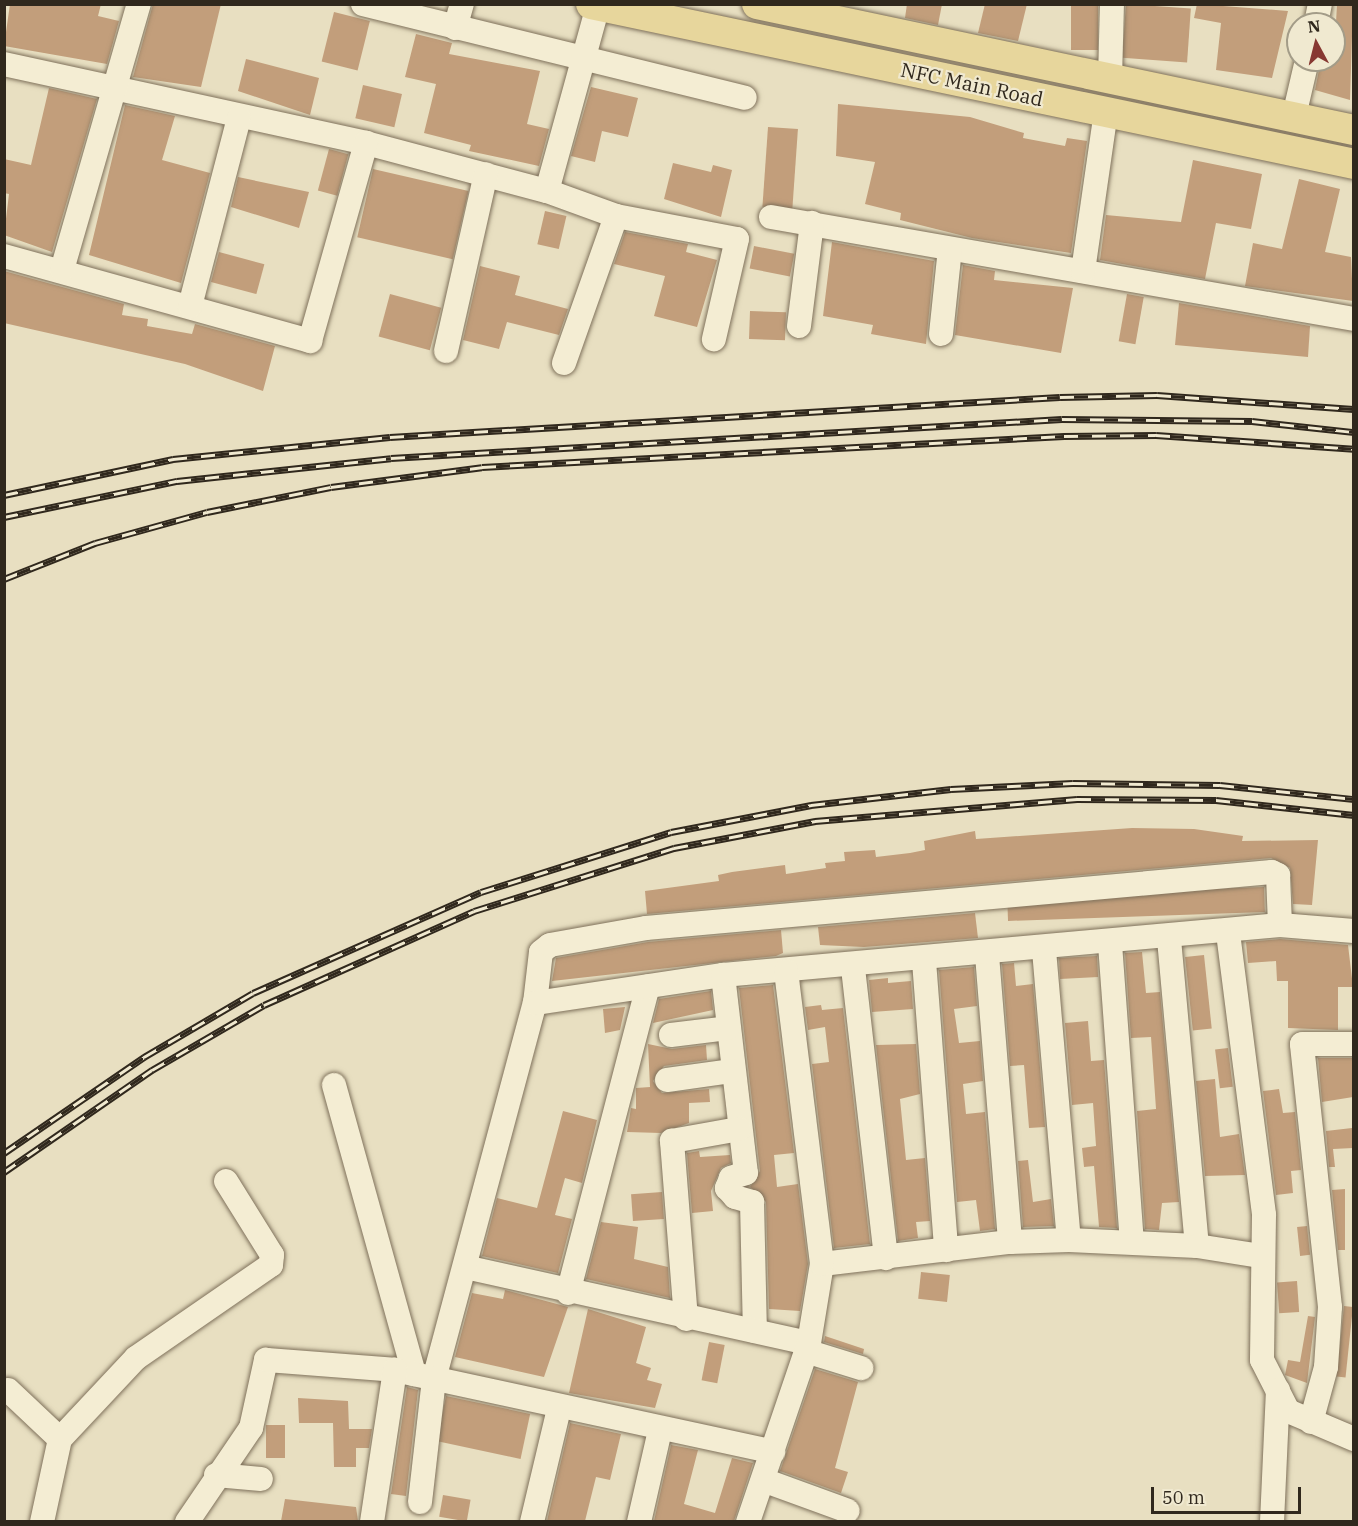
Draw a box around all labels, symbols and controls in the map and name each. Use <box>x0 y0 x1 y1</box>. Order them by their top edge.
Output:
north arrow <box>1286 12 1346 72</box>
text: N <box>1307 15 1322 37</box>
street label: NFC Main Road <box>899 57 1045 111</box>
scale bar <box>1154 1475 1304 1513</box>
text: 50 m <box>1162 1486 1205 1509</box>

